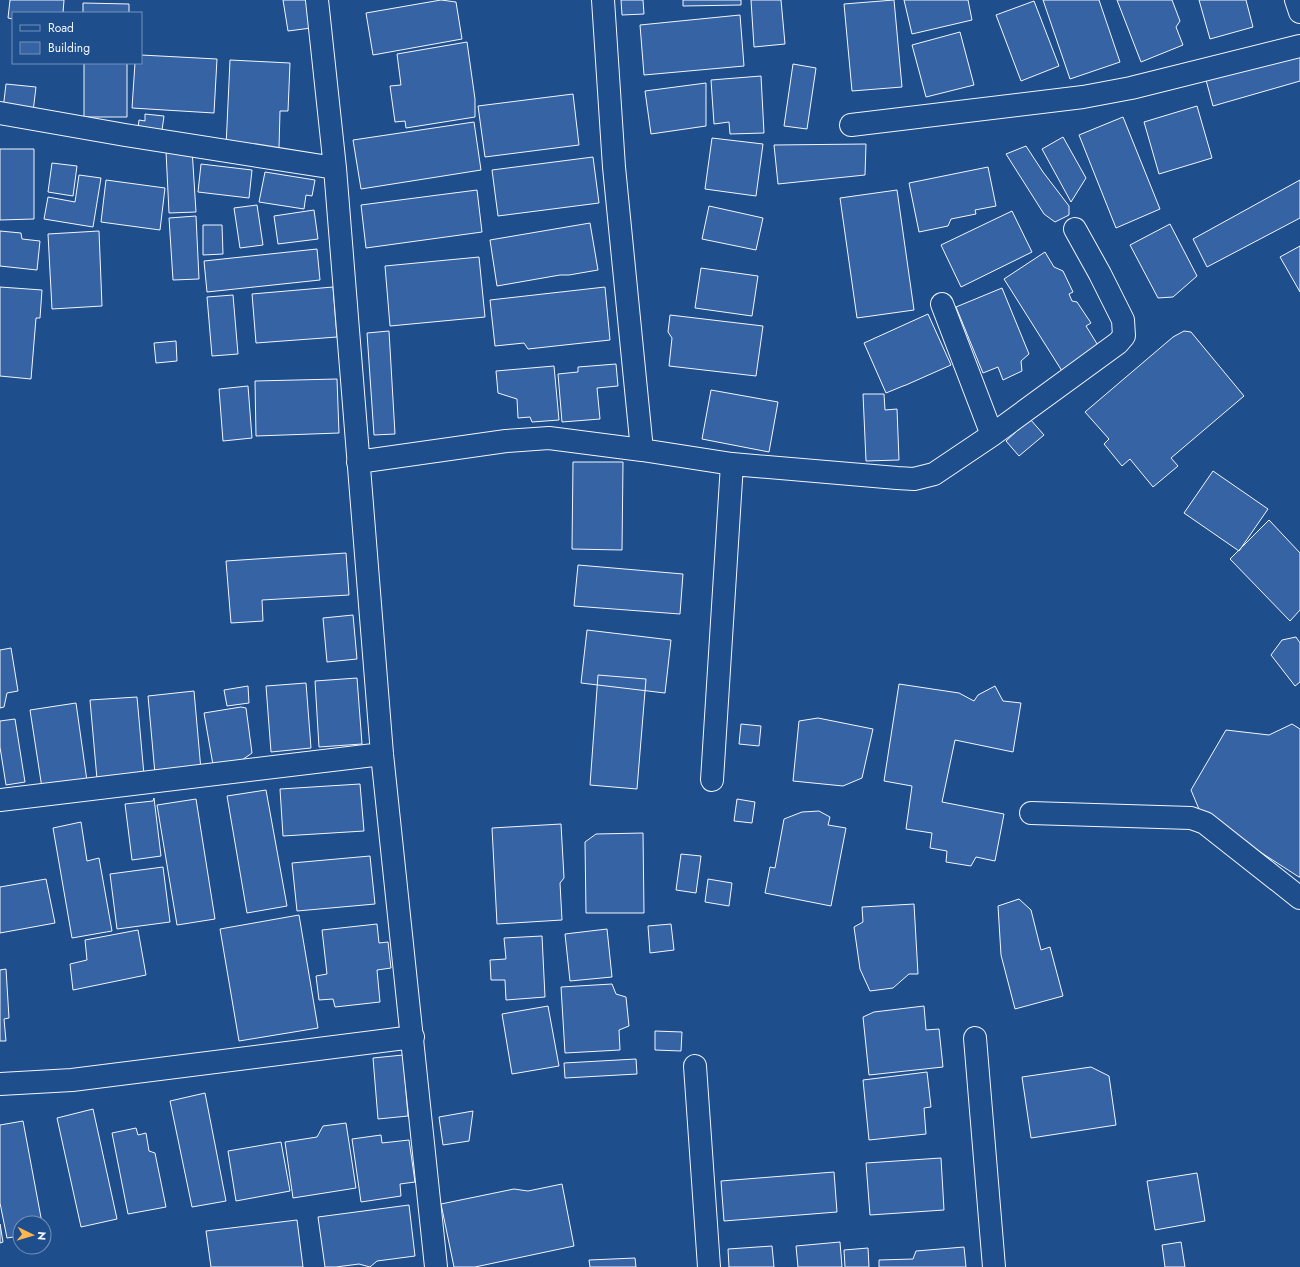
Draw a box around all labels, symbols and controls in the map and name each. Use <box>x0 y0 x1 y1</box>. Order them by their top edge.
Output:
legend <box>12 12 142 64</box>
text: Road <box>48 19 74 37</box>
text: Building <box>48 39 90 57</box>
north arrow <box>12 1215 52 1255</box>
text: N <box>34 1231 50 1241</box>

